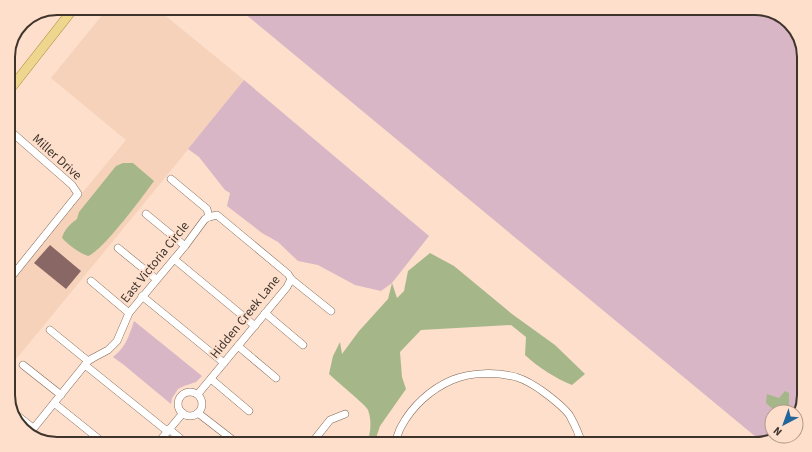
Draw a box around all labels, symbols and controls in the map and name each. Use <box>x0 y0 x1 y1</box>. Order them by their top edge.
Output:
street label: Miller Drive <box>28 130 86 184</box>
street label: East Victoria Circle <box>117 217 193 307</box>
street label: Hidden Creek Lane <box>206 272 284 362</box>
north arrow <box>764 404 804 444</box>
text: N <box>770 423 785 439</box>

